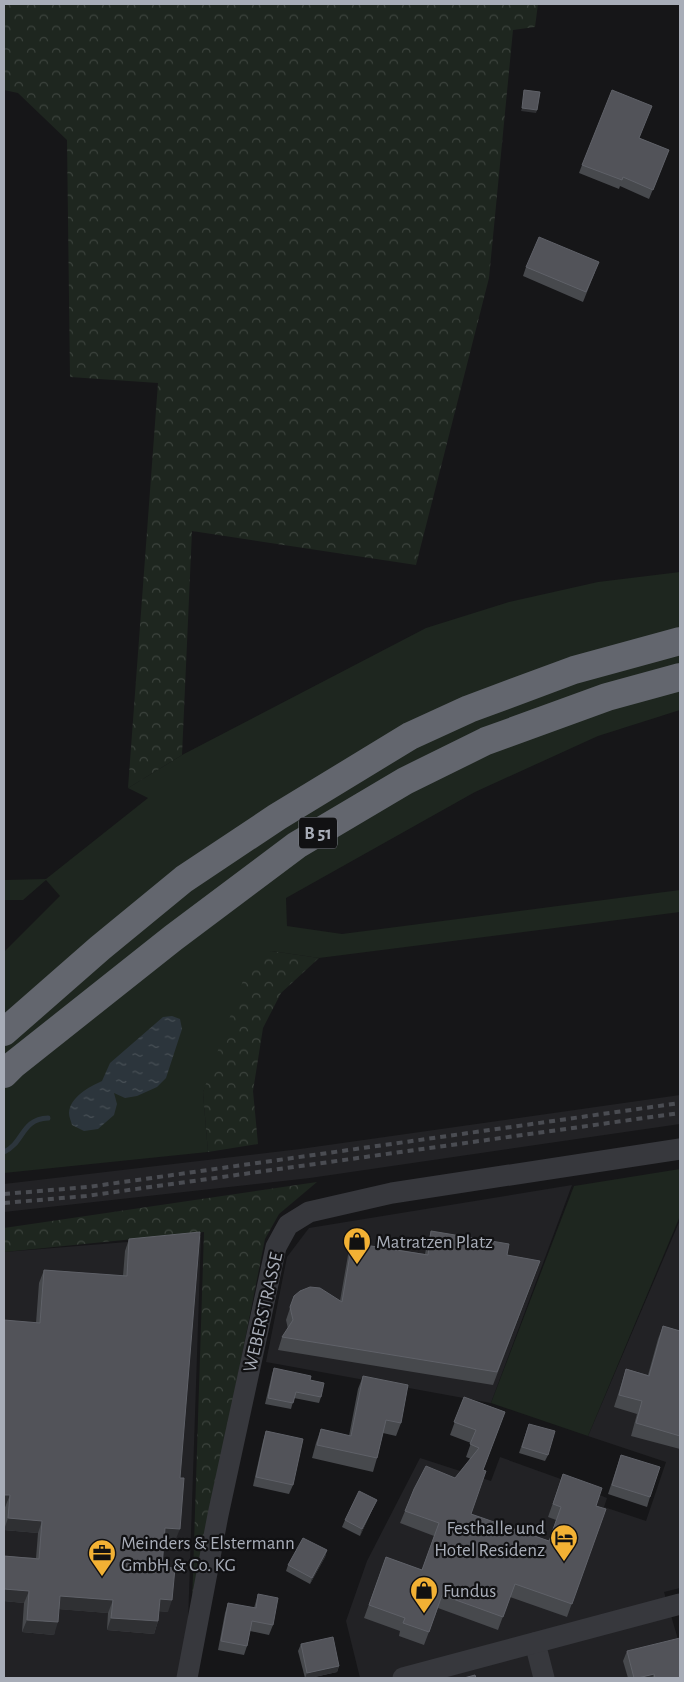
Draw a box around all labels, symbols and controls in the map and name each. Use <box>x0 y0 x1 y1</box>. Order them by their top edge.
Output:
road number: B 51 <box>299 818 337 848</box>
shop icon: Matratzen Platz <box>342 1226 372 1265</box>
place label: Matratzen Platz <box>376 1233 493 1252</box>
street label: WEBERSTRASSE <box>240 1250 287 1374</box>
place label: Festhalle und Hotel Residenz <box>434 1519 545 1560</box>
hotel icon: Festhalle und Hotel Residenz <box>549 1523 579 1562</box>
place label: Meinders & Elstermann GmbH & Co. KG <box>121 1534 295 1575</box>
office icon: Meinders & Elstermann GmbH & Co. KG <box>87 1538 117 1577</box>
shop icon: Fundus <box>409 1575 439 1614</box>
place label: Fundus <box>443 1582 496 1601</box>

